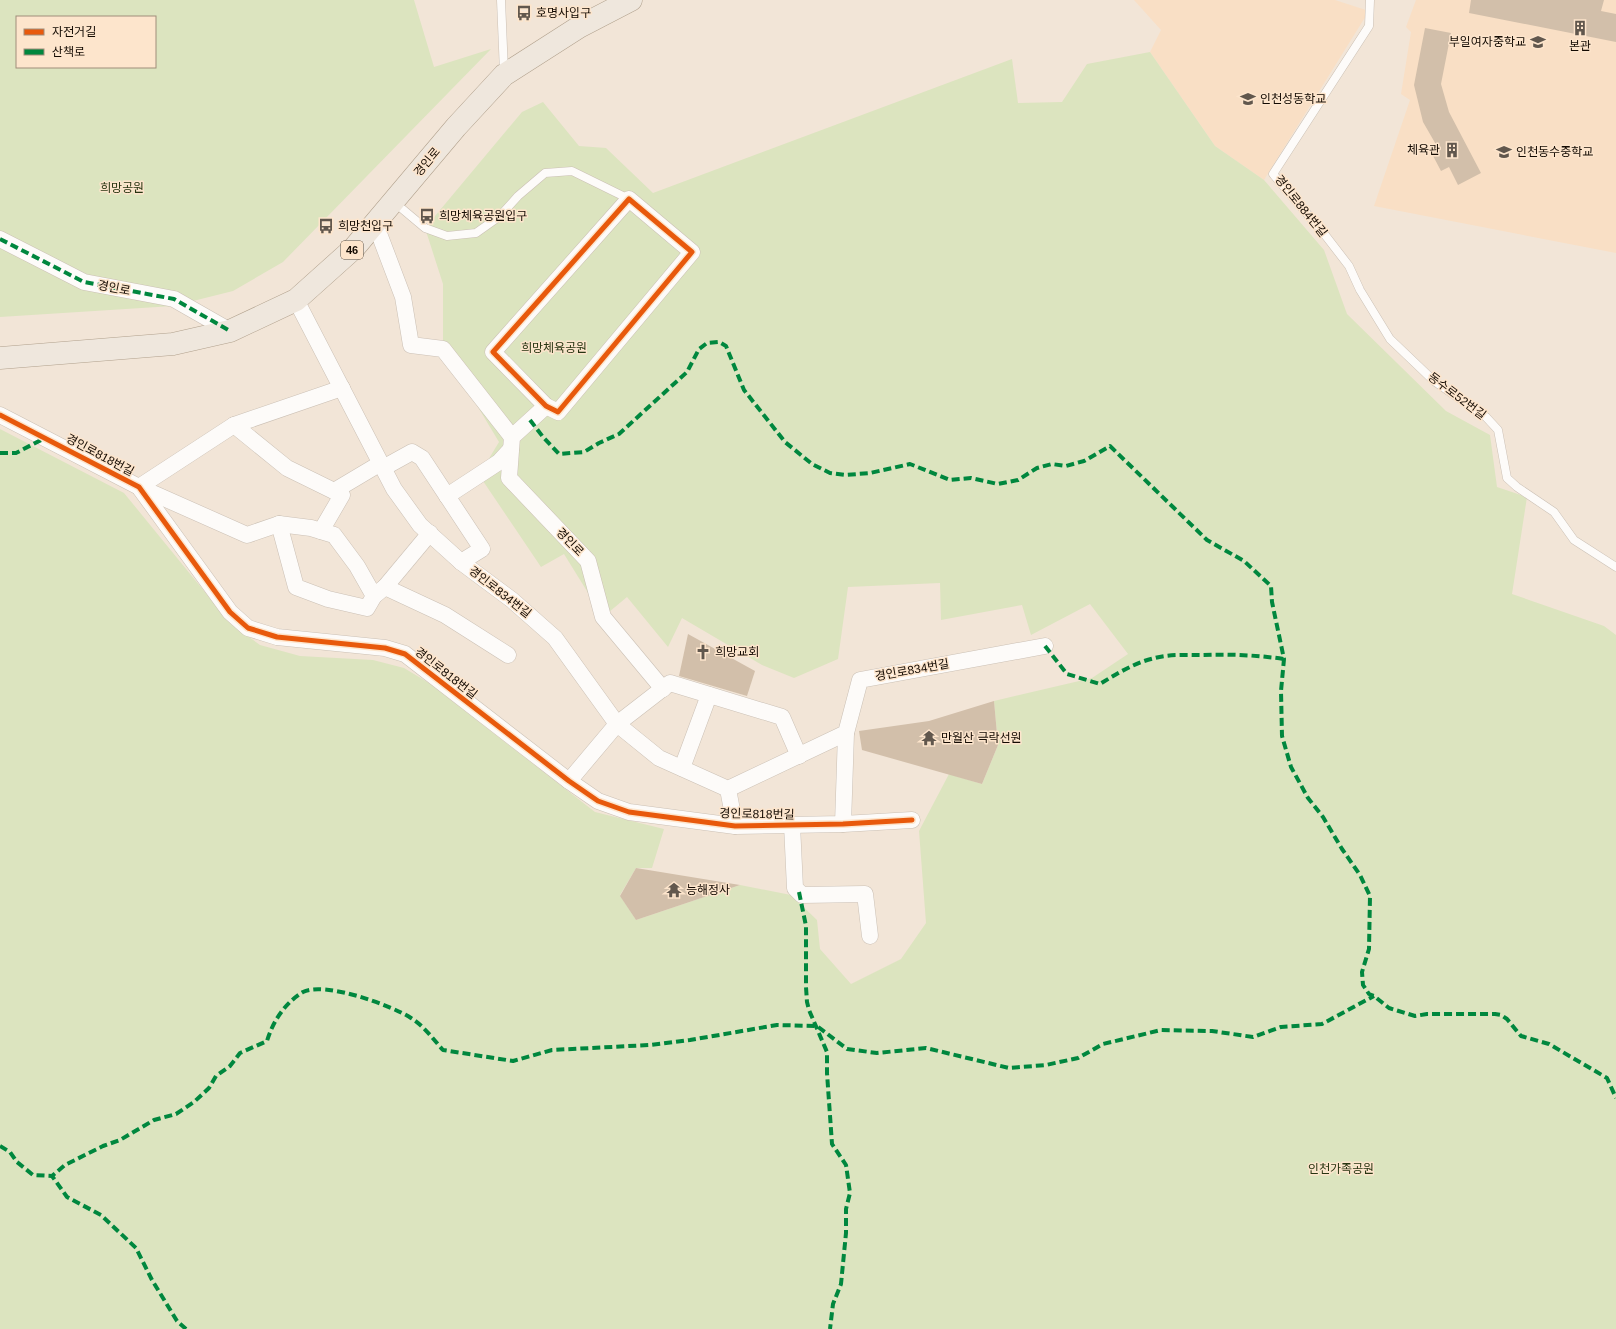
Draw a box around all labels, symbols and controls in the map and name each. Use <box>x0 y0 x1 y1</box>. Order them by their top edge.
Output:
bus stop icon: 호명사입구 <box>515 4 533 22</box>
place label: 호명사입구 <box>536 6 591 20</box>
legend <box>16 16 156 68</box>
building icon: 본관 <box>1571 19 1589 37</box>
text: 자전거길 <box>52 25 96 39</box>
school or university icon: 부일여자중학교 <box>1529 33 1547 51</box>
place label: 부일여자중학교 <box>1449 35 1526 49</box>
place label: 본관 <box>1569 39 1591 53</box>
text: 산책로 <box>52 45 85 59</box>
school or university icon: 인천성동학교 <box>1239 90 1257 108</box>
place label: 인천성동학교 <box>1260 92 1326 106</box>
building icon: 체육관 <box>1443 141 1461 159</box>
place label: 체육관 <box>1407 143 1440 157</box>
school or university icon: 인천동수중학교 <box>1495 143 1513 161</box>
street label: 경인로 <box>411 145 443 179</box>
place label: 인천동수중학교 <box>1516 145 1593 159</box>
street label: 경인로884번길 <box>1272 172 1330 240</box>
park label: 희망공원 <box>100 181 144 195</box>
bus stop icon: 희망체육공원입구 <box>418 207 436 225</box>
place label: 희망체육공원입구 <box>439 209 527 223</box>
bus stop icon: 희망천입구 <box>317 217 335 235</box>
place label: 희망천입구 <box>338 219 393 233</box>
road number: 46 <box>341 241 363 259</box>
street label: 경인로 <box>96 278 132 298</box>
park label: 희망체육공원 <box>521 341 587 355</box>
street label: 동수로52번길 <box>1425 370 1489 422</box>
street label: 경인로818번길 <box>63 431 137 479</box>
street label: 경인로 <box>553 525 587 559</box>
street label: 경인로834번길 <box>466 563 534 621</box>
church icon: 희망교회 <box>694 643 712 661</box>
street label: 경인로818번길 <box>412 644 480 702</box>
place label: 희망교회 <box>715 645 759 659</box>
street label: 경인로834번길 <box>874 657 950 683</box>
temple icon: 만월산 극락선원 <box>920 729 938 747</box>
place label: 만월산 극락선원 <box>941 731 1022 745</box>
street label: 경인로818번길 <box>719 806 795 822</box>
temple icon: 능해정사 <box>665 881 683 899</box>
place label: 능해정사 <box>686 883 730 897</box>
park label: 인천가족공원 <box>1308 1162 1374 1176</box>

